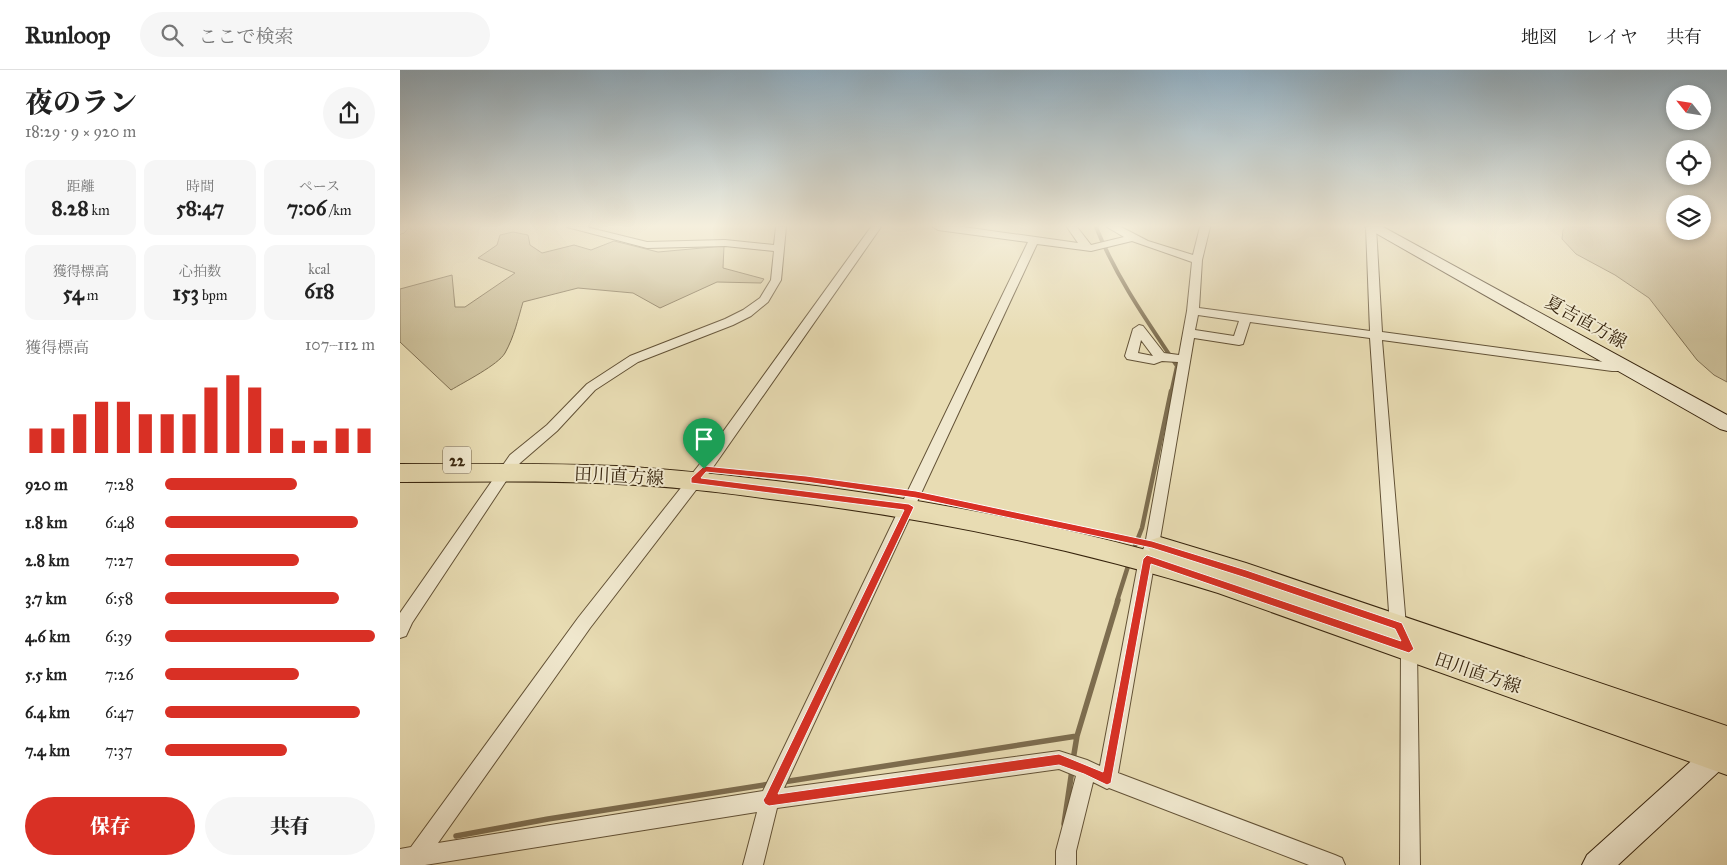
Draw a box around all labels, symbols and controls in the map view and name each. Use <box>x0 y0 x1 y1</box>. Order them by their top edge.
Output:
search box <box>140 12 490 57</box>
text: Runloop <box>25 20 110 50</box>
icon: search <box>158 21 186 49</box>
text: ここで検索 <box>198 25 293 48</box>
text: 地図 <box>1521 26 1557 48</box>
text: レイヤ <box>1585 26 1638 48</box>
text: 共有 <box>1666 26 1702 48</box>
text: 夜のラン <box>25 85 137 120</box>
north arrow <box>1666 85 1711 130</box>
map controls <box>1666 85 1711 240</box>
button: share <box>323 87 375 139</box>
text: 18:29 · 9 × 920 m <box>25 122 136 141</box>
button: locate <box>1666 140 1711 185</box>
text: 距離 <box>67 178 95 195</box>
text: 時間 <box>186 178 214 195</box>
text: ペース <box>299 178 340 195</box>
text: 8.28 <box>51 195 89 221</box>
text: 58:47 <box>176 195 224 221</box>
text: 7:06 <box>287 195 327 221</box>
button: layers <box>1666 195 1711 240</box>
text: km <box>89 202 110 219</box>
text: /km <box>327 202 352 219</box>
text: kcal <box>308 261 330 278</box>
text: 獲得標高 <box>53 263 109 280</box>
text: 心拍数 <box>179 263 221 280</box>
text: 618 <box>304 278 334 304</box>
text: 54 <box>63 280 84 306</box>
text: 153 <box>173 280 199 306</box>
text: m <box>84 287 99 304</box>
text: bpm <box>199 287 227 304</box>
street label: 夏吉直方線 <box>1541 291 1631 353</box>
text: 107–112 m <box>305 335 375 354</box>
text: 獲得標高 <box>25 338 89 357</box>
pin <box>683 418 725 469</box>
icon: arrive <box>690 425 718 453</box>
road number: 22 <box>443 446 471 474</box>
street label: 田川直方線 <box>573 463 665 489</box>
text: 920 m <box>25 475 68 494</box>
text: 7:28 <box>105 475 134 494</box>
text: 1.8 km <box>25 513 67 532</box>
text: 6:48 <box>105 513 135 532</box>
text: 2.8 km <box>25 551 69 570</box>
text: 7:27 <box>105 551 134 570</box>
text: 3.7 km <box>25 589 67 608</box>
text: 6:58 <box>105 589 133 608</box>
text: 4.6 km <box>25 627 70 646</box>
text: 6:39 <box>105 627 132 646</box>
street label: 田川直方線 <box>1432 648 1524 698</box>
text: 5.5 km <box>25 665 67 684</box>
text: 7:26 <box>105 665 134 684</box>
text: 6.4 km <box>25 703 70 722</box>
text: 6:47 <box>105 703 134 722</box>
text: 7.4 km <box>25 741 70 760</box>
text: 7:37 <box>105 741 133 760</box>
button: 保存 <box>25 797 195 855</box>
button: 共有 <box>205 797 375 855</box>

